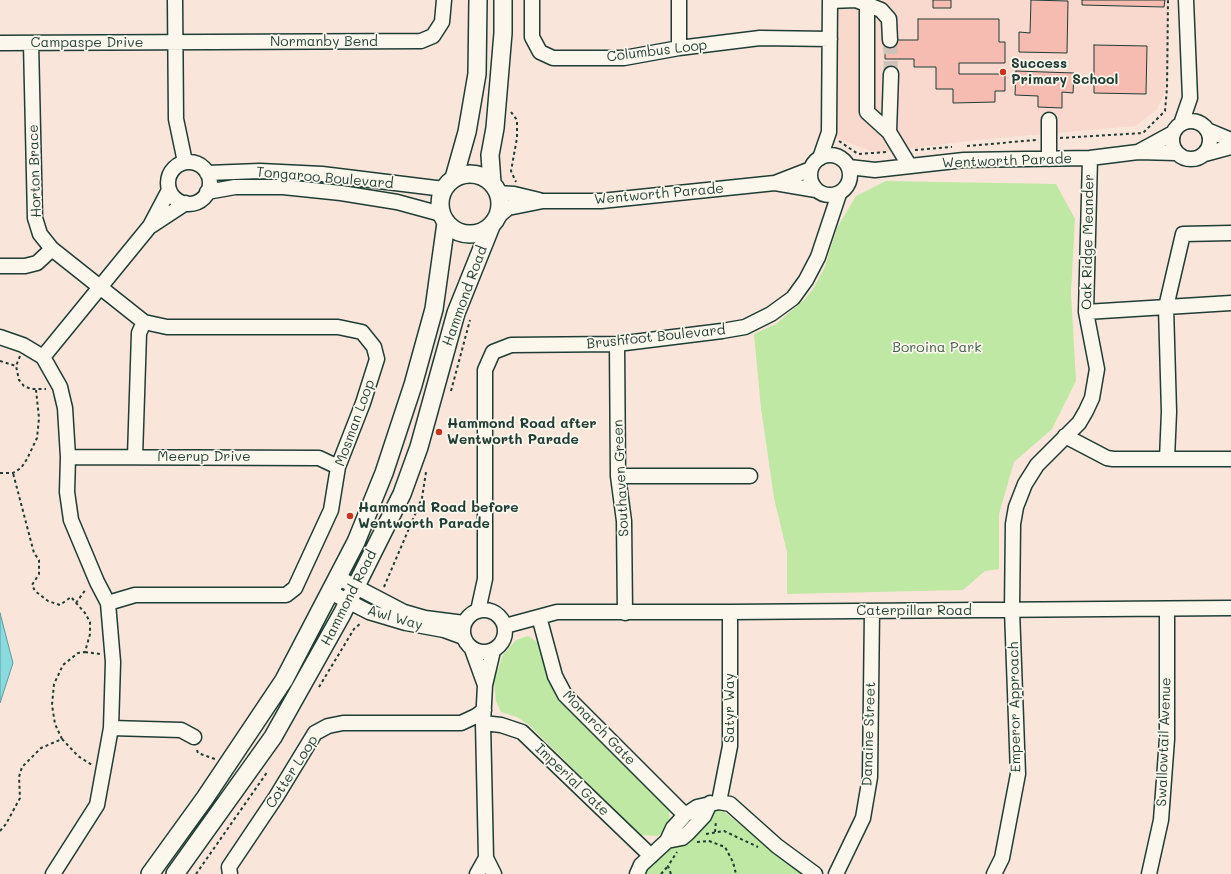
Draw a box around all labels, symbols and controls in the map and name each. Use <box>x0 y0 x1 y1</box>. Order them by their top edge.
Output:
street label: Normanby Bend <box>270 34 378 50</box>
street label: Campaspe Drive <box>31 35 143 51</box>
street label: Columbus Loop <box>606 37 708 65</box>
place label: Success Primary School <box>1011 56 1118 88</box>
marker: Success Primary School <box>998 67 1008 77</box>
street label: Horton Brace <box>25 124 45 218</box>
street label: Wentworth Parade <box>942 150 1072 172</box>
street label: Tongaroo Boulevard <box>256 164 394 192</box>
street label: Oak Ridge Meander <box>1078 174 1098 310</box>
street label: Wentworth Parade <box>593 180 725 208</box>
street label: Hammond Road <box>439 244 491 348</box>
street label: Brushfoot Boulevard <box>586 321 726 353</box>
park label: Boroina Park <box>892 340 982 356</box>
street label: Mosman Loop <box>332 377 378 469</box>
place label: Hammond Road after Wentworth Parade <box>447 416 597 448</box>
street label: Southaven Green <box>610 419 632 537</box>
marker: Hammond Road after Wentworth Parade <box>434 427 444 437</box>
street label: Meerup Drive <box>157 449 251 465</box>
place label: Hammond Road before Wentworth Parade <box>358 500 519 532</box>
marker: Hammond Road before Wentworth Parade <box>345 511 355 521</box>
street label: Hammond Road <box>318 547 380 649</box>
street label: Awl Way <box>365 602 425 634</box>
street label: Caterpillar Road <box>856 603 972 619</box>
street label: Emperor Approach <box>1005 642 1025 772</box>
street label: Satyr Way <box>722 673 738 743</box>
street label: Swallowtail Avenue <box>1153 677 1175 807</box>
street label: Danaine Street <box>859 681 879 787</box>
street label: Monarch Gate <box>559 687 639 769</box>
street label: Cotter Loop <box>262 732 322 812</box>
street label: Imperial Gate <box>531 740 613 820</box>

